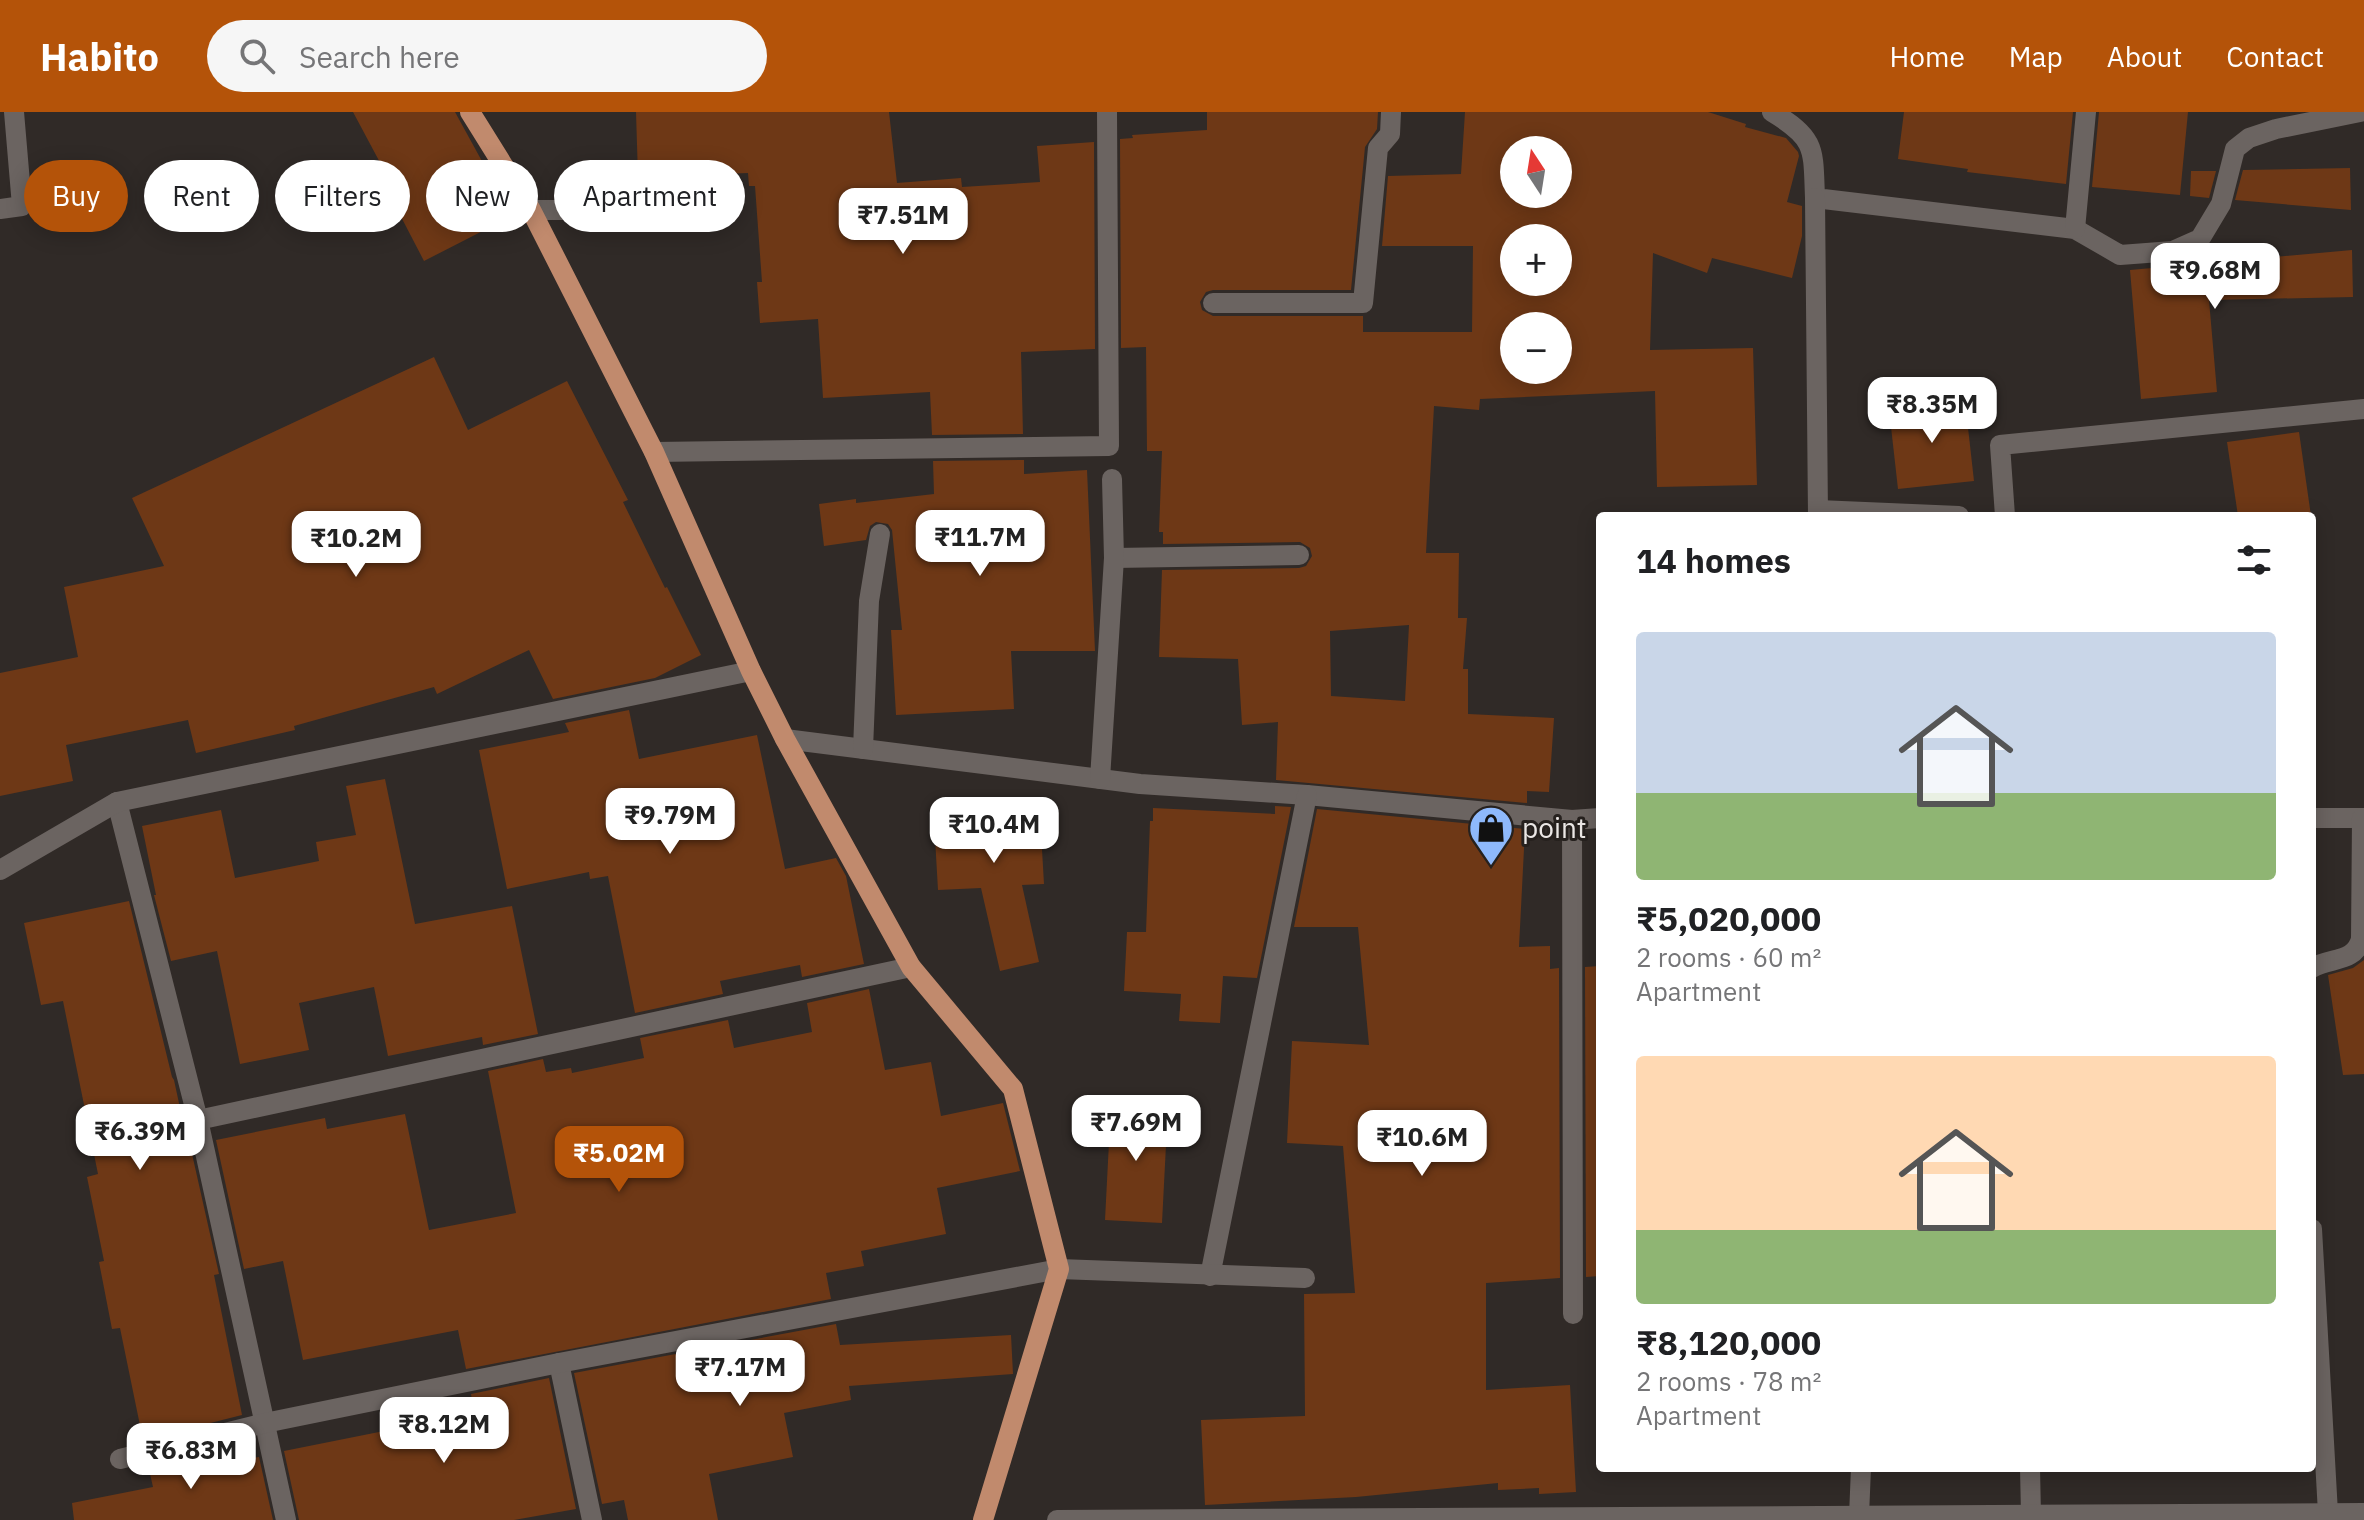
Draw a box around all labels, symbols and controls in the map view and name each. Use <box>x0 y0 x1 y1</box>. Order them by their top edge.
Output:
search box <box>207 20 767 92</box>
text: Habito <box>40 32 159 81</box>
icon: search <box>235 34 279 78</box>
text: Search here <box>299 37 460 76</box>
text: Home <box>1889 38 1965 75</box>
text: Map <box>2009 38 2063 75</box>
text: About <box>2107 38 2182 75</box>
text: Contact <box>2226 38 2324 75</box>
north arrow <box>1500 136 1572 208</box>
map controls <box>1500 136 1572 384</box>
chip: Buy <box>24 160 128 232</box>
chip: Rent <box>144 160 259 232</box>
chip: Filters <box>275 160 410 232</box>
chip: New <box>426 160 538 232</box>
chip: Apartment <box>554 160 745 232</box>
pin: ₹7.51M <box>838 188 968 256</box>
text: ₹7.51M <box>857 197 949 231</box>
button: + <box>1500 224 1572 296</box>
pin: ₹9.68M <box>2150 243 2280 311</box>
text: ₹9.68M <box>2169 252 2261 286</box>
button: − <box>1500 312 1572 384</box>
pin: ₹8.35M <box>1867 377 1997 445</box>
text: ₹8.35M <box>1886 386 1978 420</box>
pin: ₹11.7M <box>915 510 1045 578</box>
pin: ₹10.2M <box>291 511 421 579</box>
text: ₹11.7M <box>934 519 1026 553</box>
text: ₹10.2M <box>310 520 402 554</box>
text: 14 homes <box>1636 538 1791 582</box>
icon: filters <box>2232 538 2276 582</box>
icon: home <box>1884 684 2028 828</box>
pin: ₹9.79M <box>605 788 735 856</box>
text: ₹9.79M <box>624 797 716 831</box>
pin: ₹10.4M <box>929 797 1059 865</box>
shop icon: point <box>1467 804 1515 867</box>
text: ₹10.4M <box>948 806 1040 840</box>
place label: point <box>1522 809 1587 846</box>
text: ₹5,020,000 <box>1636 896 1821 940</box>
text: 2 rooms · 60 m² <box>1636 940 1821 974</box>
text: Apartment <box>1636 974 1761 1008</box>
pin: ₹7.69M <box>1071 1095 1201 1163</box>
pin: ₹6.39M <box>75 1104 205 1172</box>
text: ₹7.69M <box>1090 1104 1182 1138</box>
icon: home <box>1884 1108 2028 1252</box>
pin: ₹10.6M <box>1357 1110 1487 1178</box>
text: ₹6.39M <box>94 1113 186 1147</box>
text: ₹10.6M <box>1376 1119 1468 1153</box>
pin: ₹5.02M <box>554 1126 684 1194</box>
text: ₹5.02M <box>573 1135 665 1169</box>
text: ₹8,120,000 <box>1636 1320 1821 1364</box>
pin: ₹7.17M <box>675 1340 805 1408</box>
text: ₹7.17M <box>694 1349 786 1383</box>
text: 2 rooms · 78 m² <box>1636 1364 1821 1398</box>
pin: ₹8.12M <box>379 1397 509 1465</box>
text: Apartment <box>1636 1398 1761 1432</box>
text: ₹8.12M <box>398 1406 490 1440</box>
pin: ₹6.83M <box>126 1423 256 1491</box>
text: ₹6.83M <box>145 1432 237 1466</box>

